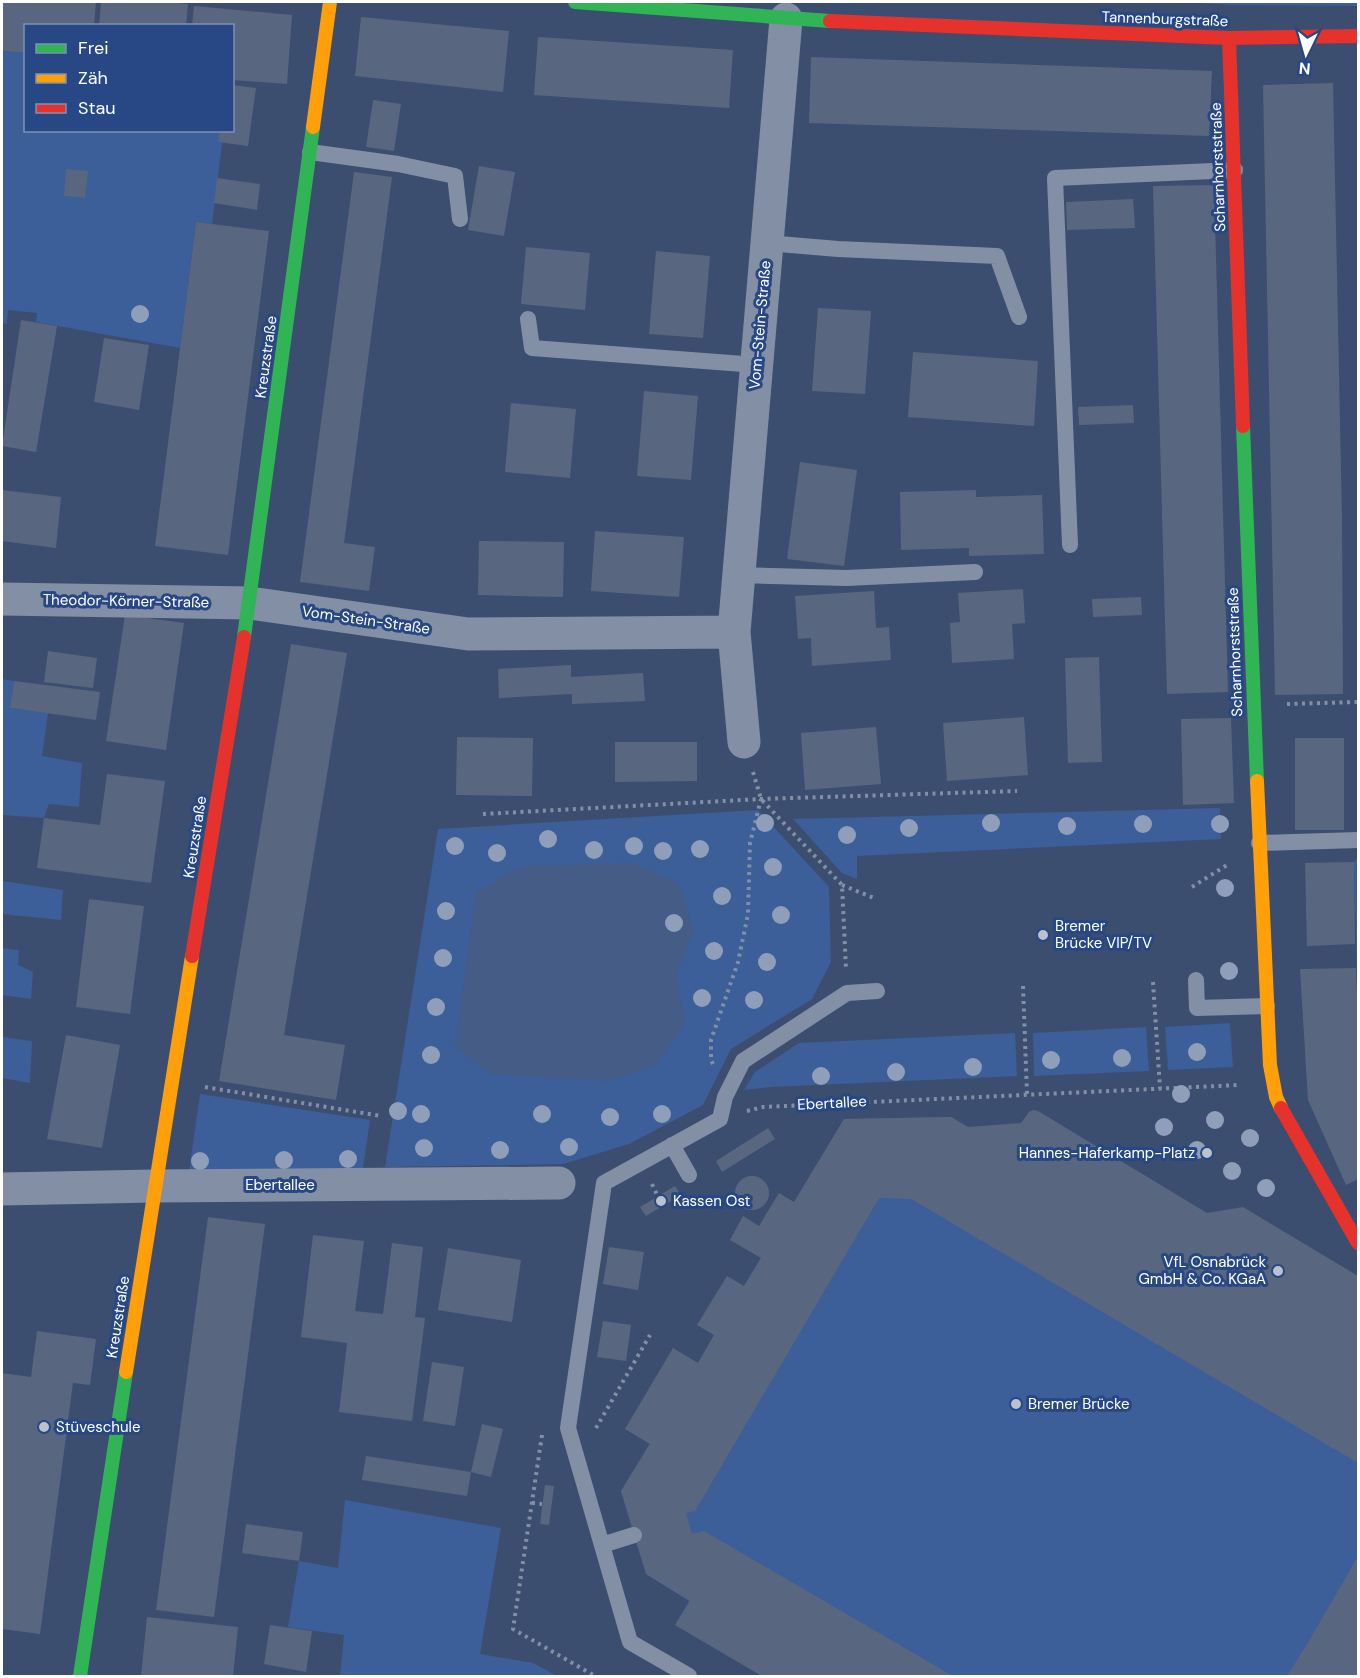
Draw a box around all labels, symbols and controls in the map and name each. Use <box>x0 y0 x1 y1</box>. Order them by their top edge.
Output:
street label: Tannenburgstraße <box>1101 7 1229 31</box>
legend <box>24 24 234 132</box>
north arrow <box>1276 24 1336 84</box>
text: Frei <box>78 36 109 60</box>
text: N <box>1298 57 1311 79</box>
text: Zäh <box>78 66 108 90</box>
text: Stau <box>78 96 116 120</box>
street label: Scharnhorststraße <box>1206 102 1230 232</box>
street label: Vom-Stein-Straße <box>744 260 776 390</box>
street label: Kreuzstraße <box>250 314 282 400</box>
street label: Scharnhorststraße <box>1223 587 1247 717</box>
street label: Theodor-Körner-Straße <box>43 590 209 612</box>
street label: Vom-Stein-Straße <box>301 601 431 639</box>
street label: Kreuzstraße <box>179 794 211 880</box>
place label: Bremer Brücke VIP/TV <box>1055 916 1152 953</box>
marker: Bremer Brücke VIP/TV <box>1036 928 1050 942</box>
street label: Ebertallee <box>797 1091 867 1115</box>
place label: Hannes-Haferkamp-Platz <box>1019 1143 1195 1163</box>
marker: Hannes-Haferkamp-Platz <box>1200 1146 1214 1160</box>
street label: Ebertallee <box>245 1175 315 1195</box>
place label: Kassen Ost <box>673 1191 751 1211</box>
marker: Kassen Ost <box>654 1194 668 1208</box>
place label: VfL Osnabrück GmbH & Co. KGaA <box>1138 1252 1266 1289</box>
marker: VfL Osnabrück GmbH & Co. KGaA <box>1271 1264 1285 1278</box>
street label: Kreuzstraße <box>102 1274 134 1360</box>
place label: Bremer Brücke <box>1028 1394 1130 1414</box>
marker: Bremer Brücke <box>1009 1397 1023 1411</box>
place label: Stüveschule <box>56 1417 140 1437</box>
marker: Stüveschule <box>37 1420 51 1434</box>

